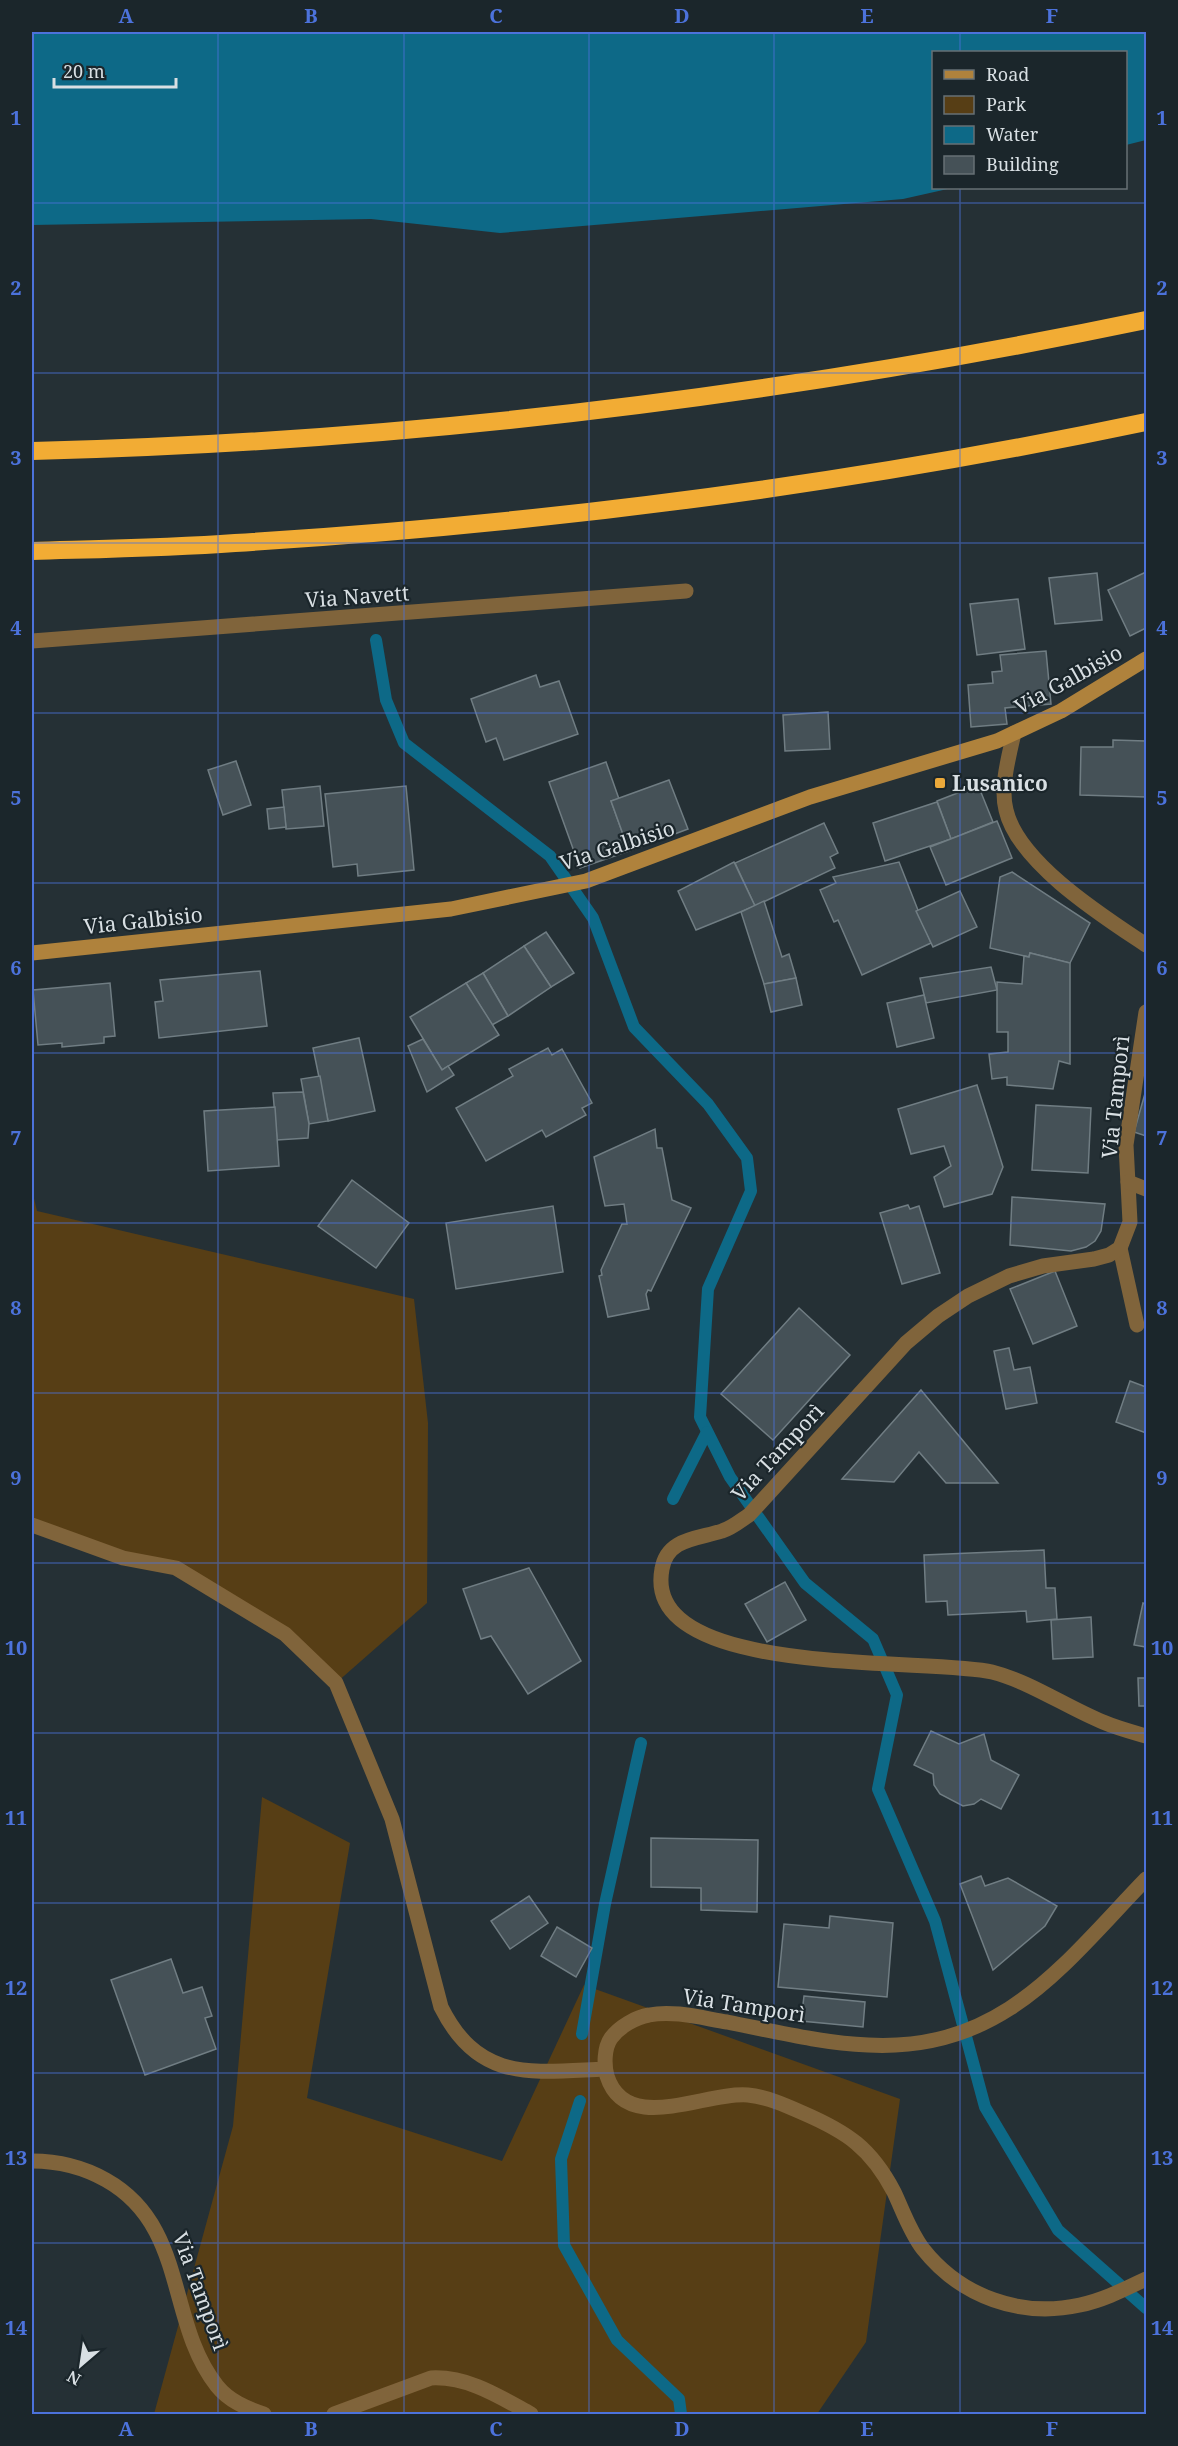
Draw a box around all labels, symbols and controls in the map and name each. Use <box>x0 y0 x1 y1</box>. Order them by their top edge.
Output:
text: A <box>118 2 134 29</box>
text: B <box>304 2 318 29</box>
text: C <box>489 2 503 29</box>
text: D <box>674 2 690 29</box>
text: E <box>860 2 874 29</box>
text: F <box>1046 2 1058 29</box>
scale bar <box>54 51 176 89</box>
legend <box>932 51 1127 189</box>
text: 20 m <box>63 59 105 83</box>
text: Road <box>986 62 1029 86</box>
text: Park <box>986 92 1026 116</box>
text: 1 <box>10 104 22 131</box>
text: 1 <box>1156 104 1168 131</box>
text: Water <box>986 122 1039 146</box>
text: Building <box>986 152 1059 176</box>
text: 2 <box>10 274 22 301</box>
text: 2 <box>1156 274 1168 301</box>
text: 3 <box>10 444 22 471</box>
text: 3 <box>1156 444 1168 471</box>
street label: Via Navett <box>304 578 410 614</box>
text: 4 <box>10 614 22 641</box>
text: 4 <box>1156 614 1168 641</box>
street label: Via Galbisio <box>1009 638 1127 720</box>
place label: Lusanico <box>952 769 1048 797</box>
marker: Lusanico <box>933 776 947 790</box>
text: 5 <box>10 784 22 811</box>
text: 5 <box>1156 784 1168 811</box>
street label: Via Galbisio <box>556 813 678 877</box>
street label: Via Galbisio <box>82 900 204 940</box>
text: 6 <box>10 954 22 981</box>
text: 6 <box>1156 954 1168 981</box>
street label: Via Tamporì <box>1095 1034 1135 1160</box>
text: 7 <box>10 1124 22 1151</box>
text: 7 <box>1156 1124 1168 1151</box>
text: 8 <box>10 1294 22 1321</box>
text: 8 <box>1156 1294 1168 1321</box>
street label: Via Tamporì <box>725 1397 830 1507</box>
text: 9 <box>10 1464 22 1491</box>
text: 9 <box>1156 1464 1168 1491</box>
text: 10 <box>5 1634 27 1661</box>
text: 10 <box>1151 1634 1173 1661</box>
text: 11 <box>5 1804 27 1831</box>
text: 11 <box>1151 1804 1173 1831</box>
text: 12 <box>5 1974 27 2001</box>
text: 12 <box>1151 1974 1173 2001</box>
street label: Via Tamporì <box>681 1981 808 2029</box>
text: 13 <box>5 2144 27 2171</box>
text: 13 <box>1151 2144 1173 2171</box>
street label: Via Tamporì <box>167 2228 235 2354</box>
text: 14 <box>5 2314 27 2341</box>
text: 14 <box>1151 2314 1173 2341</box>
north arrow <box>51 2335 111 2395</box>
text: N <box>63 2365 85 2391</box>
text: A <box>118 2415 134 2442</box>
text: B <box>304 2415 318 2442</box>
text: C <box>489 2415 503 2442</box>
text: D <box>674 2415 690 2442</box>
text: E <box>860 2415 874 2442</box>
text: F <box>1046 2415 1058 2442</box>

